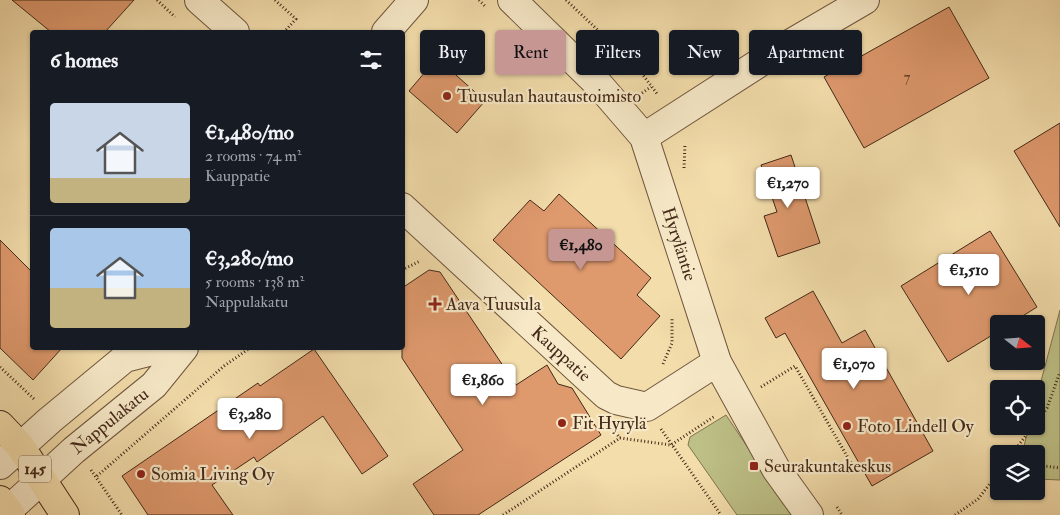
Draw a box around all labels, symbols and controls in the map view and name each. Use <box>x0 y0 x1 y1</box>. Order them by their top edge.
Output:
chip: Buy <box>420 30 485 75</box>
chip: Rent <box>495 30 566 75</box>
chip: Filters <box>576 30 659 75</box>
chip: New <box>669 30 739 75</box>
chip: Apartment <box>749 30 862 75</box>
icon: filters <box>357 46 385 74</box>
text: 6 homes <box>50 47 118 74</box>
house number: 7 <box>904 68 911 87</box>
place label: Tuusulan hautaustoimisto <box>457 85 641 108</box>
marker: Tuusulan hautaustoimisto <box>441 90 453 102</box>
text: €1,480/mo <box>205 119 294 146</box>
icon: home <box>90 123 150 183</box>
text: 2 rooms · 74 m² <box>205 146 301 166</box>
text: Kauppatie <box>205 166 270 186</box>
pin: €1,270 <box>747 166 829 209</box>
text: €1,270 <box>767 173 809 193</box>
street label: Hyryläntie <box>656 204 702 284</box>
pin: €1,480 <box>540 228 622 271</box>
text: €1,480 <box>559 235 603 255</box>
text: €3,280/mo <box>205 245 293 272</box>
icon: home <box>90 248 150 308</box>
pin: €1,510 <box>928 254 1010 296</box>
text: €1,510 <box>949 260 989 280</box>
text: 5 rooms · 138 m² <box>205 272 304 292</box>
text: Nappulakatu <box>205 292 288 312</box>
place label: Aava Tuusula <box>445 293 542 316</box>
marker: Aava Tuusula <box>428 297 442 311</box>
north arrow <box>990 315 1045 370</box>
map controls <box>990 315 1045 500</box>
street label: Kauppatie <box>526 321 596 387</box>
pin: €1,070 <box>813 348 895 390</box>
text: €1,070 <box>833 354 875 374</box>
pin: €1,860 <box>442 364 524 406</box>
text: €1,860 <box>462 370 504 390</box>
button: locate <box>990 380 1045 435</box>
street label: Nappulakatu <box>66 383 154 459</box>
pin: €3,280 <box>209 398 291 440</box>
text: €3,280 <box>228 404 272 424</box>
place label: Fit Hyrylä <box>572 412 647 435</box>
place label: Foto Lindell Oy <box>857 415 975 438</box>
marker: Fit Hyrylä <box>556 417 568 429</box>
marker: Foto Lindell Oy <box>841 420 853 432</box>
button: layers <box>990 445 1045 500</box>
place label: Seurakuntakeskus <box>764 455 891 478</box>
road number: 145 <box>19 456 51 482</box>
marker: Seurakuntakeskus <box>748 460 760 472</box>
place label: Somia Living Oy <box>151 463 276 486</box>
marker: Somia Living Oy <box>135 468 147 480</box>

